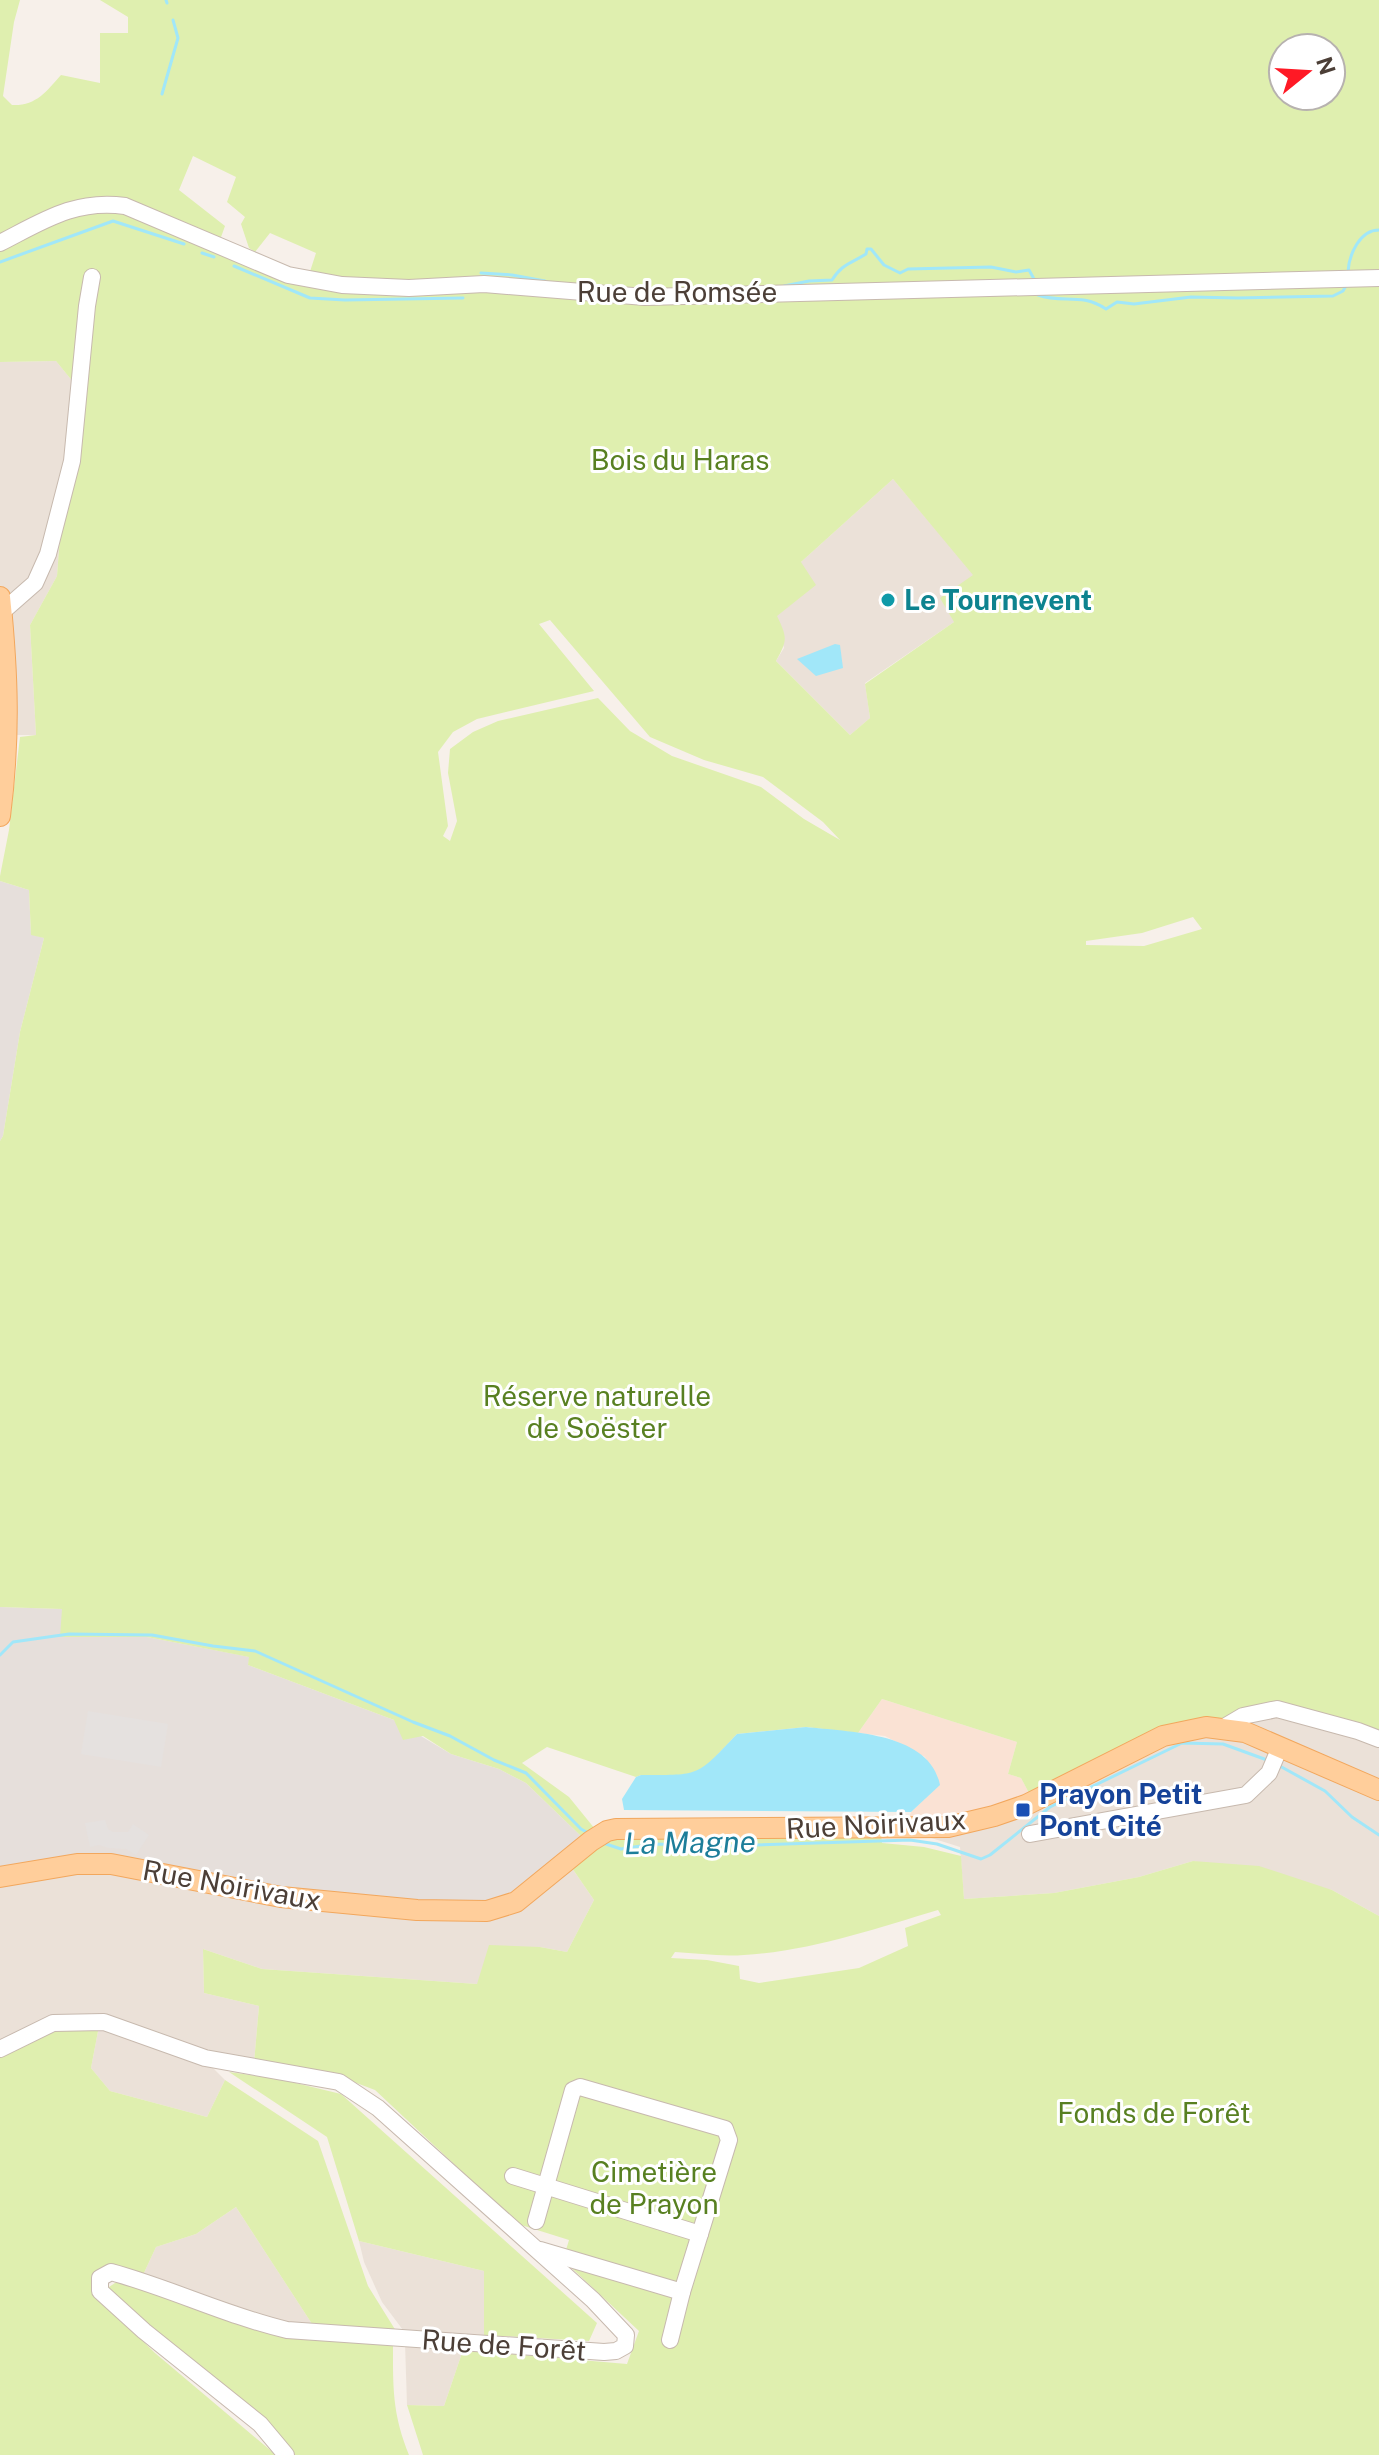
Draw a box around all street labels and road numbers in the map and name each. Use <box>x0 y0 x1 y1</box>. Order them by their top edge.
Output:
street label: Rue de Romsée <box>577 275 777 308</box>
street label: Rue Noirivaux <box>785 1802 967 1845</box>
street label: Rue Noirivaux <box>140 1853 324 1916</box>
street label: Rue de Forêt <box>421 2322 588 2367</box>

